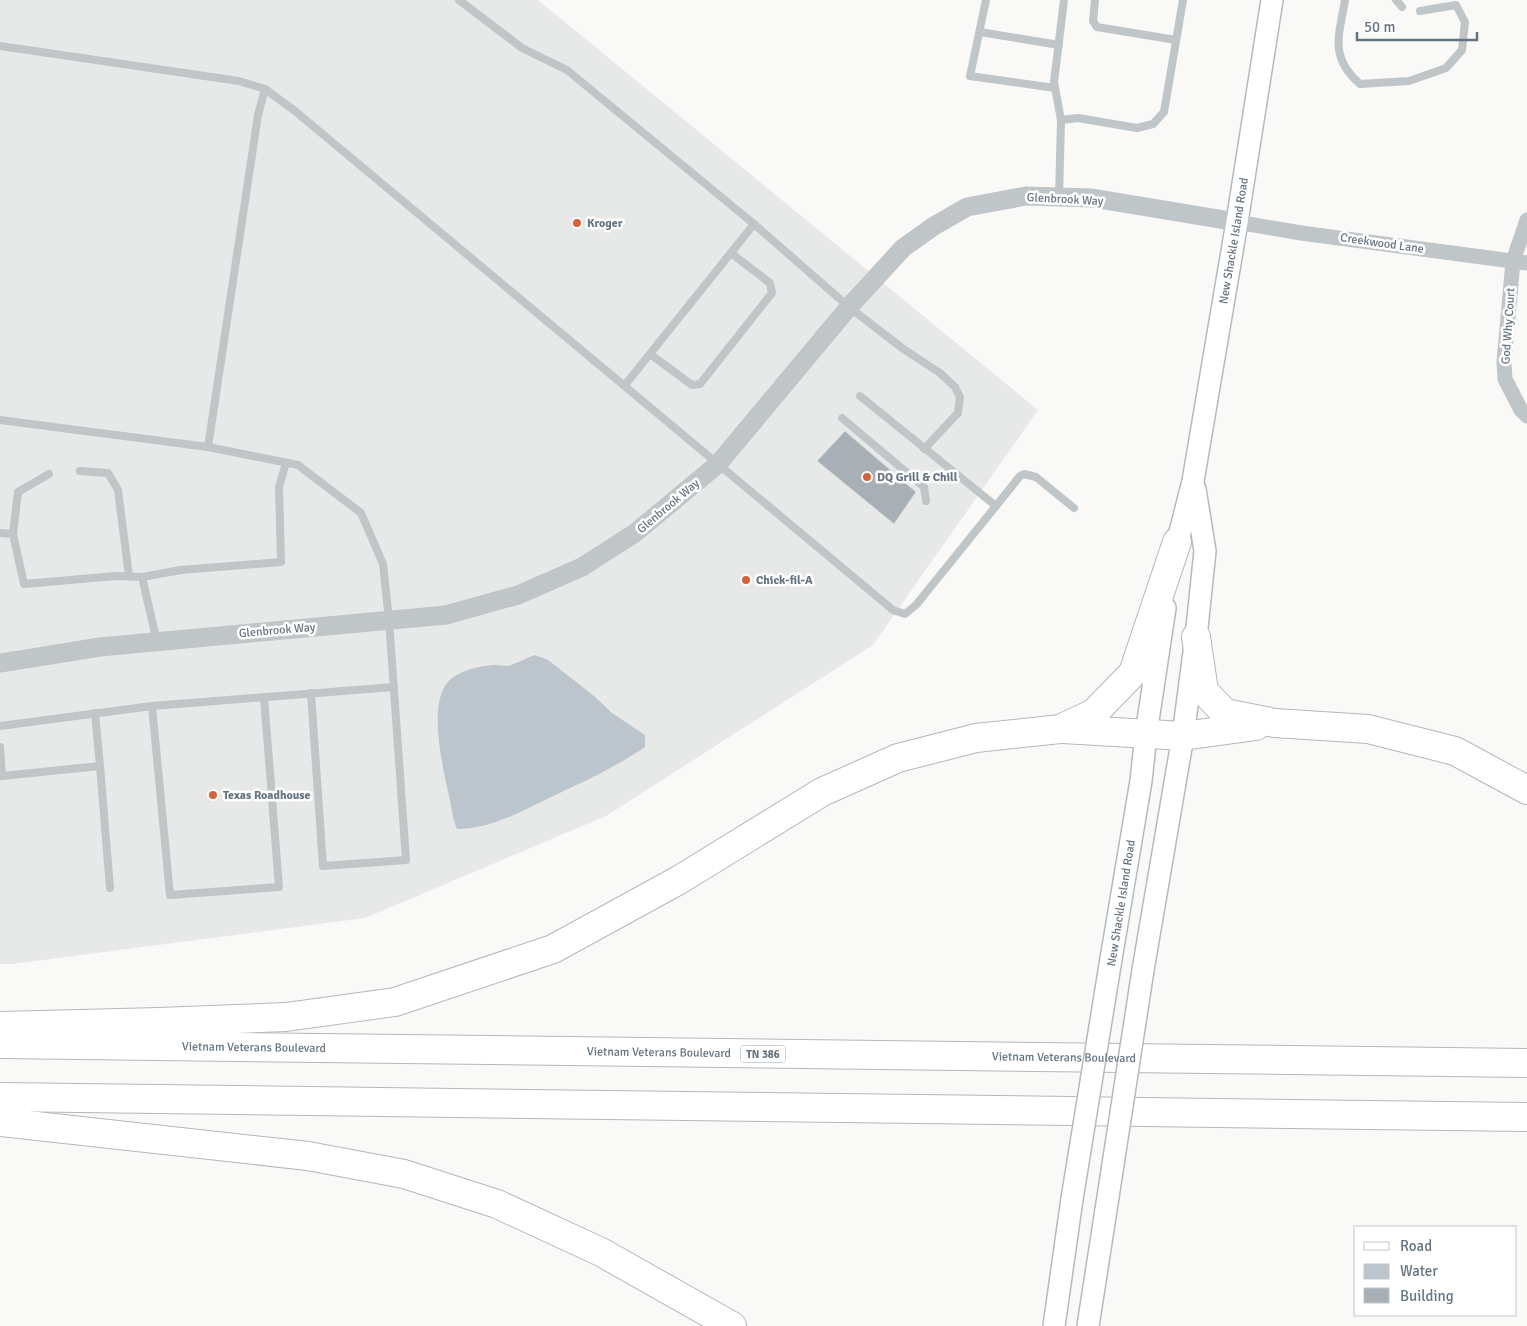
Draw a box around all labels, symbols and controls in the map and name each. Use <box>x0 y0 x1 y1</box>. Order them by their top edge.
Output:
scale bar <box>1357 10 1477 42</box>
text: 50 m <box>1364 18 1395 36</box>
street label: New Shackle Island Road <box>1216 177 1252 305</box>
street label: Glenbrook Way <box>1026 190 1104 209</box>
place label: Kroger <box>587 216 623 231</box>
marker: Kroger <box>571 217 583 229</box>
street label: Creekwood Lane <box>1339 230 1425 257</box>
street label: God Why Court <box>1498 287 1519 365</box>
place label: DQ Grill & Chill <box>877 470 958 485</box>
marker: DQ Grill & Chill <box>861 471 873 483</box>
street label: Glenbrook Way <box>634 476 703 537</box>
place label: Chick-fil-A <box>756 573 813 588</box>
marker: Chick-fil-A <box>740 574 752 586</box>
street label: Glenbrook Way <box>238 620 316 641</box>
place label: Texas Roadhouse <box>223 788 311 803</box>
marker: Texas Roadhouse <box>207 789 219 801</box>
street label: New Shackle Island Road <box>1104 839 1139 967</box>
street label: Vietnam Veterans Boulevard <box>182 1039 326 1056</box>
street label: Vietnam Veterans Boulevard <box>587 1044 731 1061</box>
road number: TN 386 <box>740 1046 786 1062</box>
street label: Vietnam Veterans Boulevard <box>992 1049 1136 1066</box>
legend <box>1354 1226 1517 1316</box>
text: Road <box>1400 1237 1432 1255</box>
text: Water <box>1400 1262 1438 1280</box>
text: Building <box>1400 1287 1454 1305</box>

